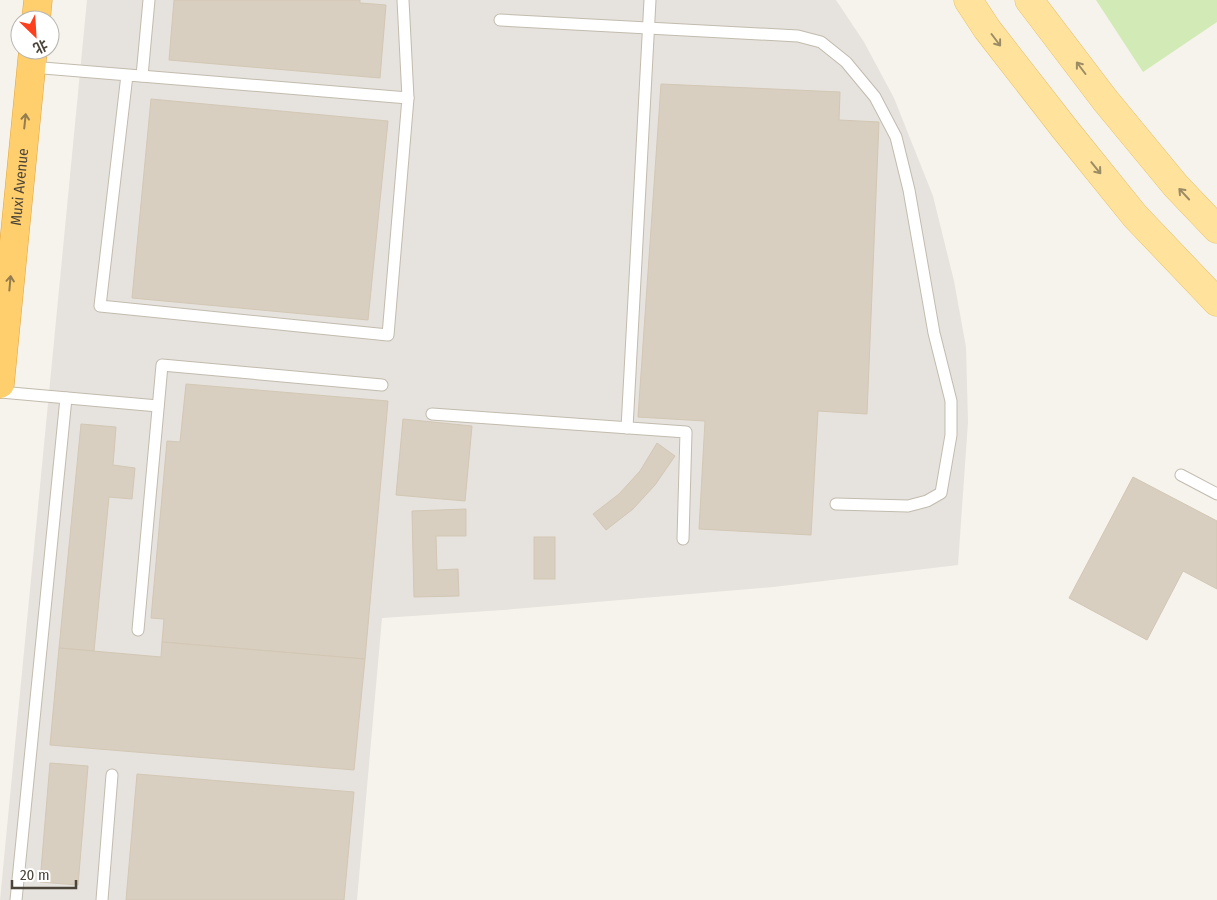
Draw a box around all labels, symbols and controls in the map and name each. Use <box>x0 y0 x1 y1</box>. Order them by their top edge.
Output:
north arrow <box>10 10 60 60</box>
one-way arrow <box>991 33 1001 47</box>
text: 北 <box>30 36 50 57</box>
one-way arrow <box>1075 62 1086 75</box>
one-way arrow <box>21 114 30 130</box>
street label: Muxi Avenue <box>7 147 32 226</box>
one-way arrow <box>1090 161 1101 174</box>
one-way arrow <box>1177 188 1190 200</box>
one-way arrow <box>5 275 14 291</box>
scale bar <box>12 858 76 890</box>
text: 20 m <box>20 866 50 884</box>

